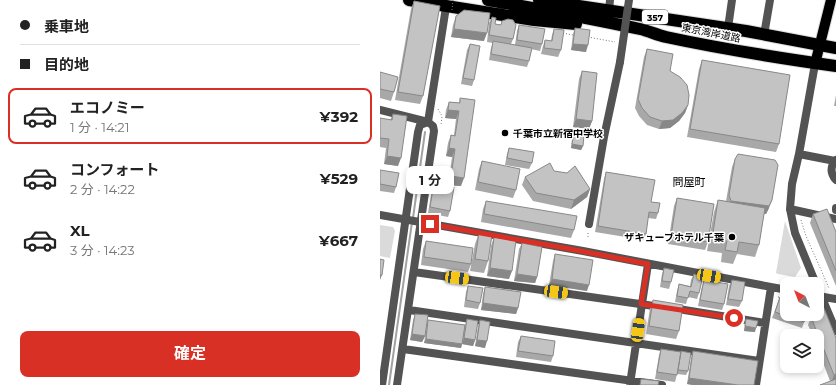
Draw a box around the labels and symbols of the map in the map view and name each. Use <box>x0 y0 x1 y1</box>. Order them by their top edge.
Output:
road number: 357 <box>642 10 668 24</box>
street label: 東京湾岸道路 <box>680 21 742 45</box>
place label: 千葉市立新宿中学校 <box>513 127 603 140</box>
marker: 千葉市立新宿中学校 <box>500 128 510 138</box>
callout: 1 分 <box>406 166 454 194</box>
district label: 問屋町 <box>673 175 706 189</box>
route end <box>421 215 439 233</box>
place label: ザキューブホテル千葉 <box>625 231 724 244</box>
marker: ザキューブホテル千葉 <box>727 232 737 242</box>
car <box>696 268 722 284</box>
car <box>444 270 470 286</box>
north arrow <box>780 277 824 321</box>
car <box>543 284 569 300</box>
route start <box>725 309 743 327</box>
car <box>630 317 646 343</box>

